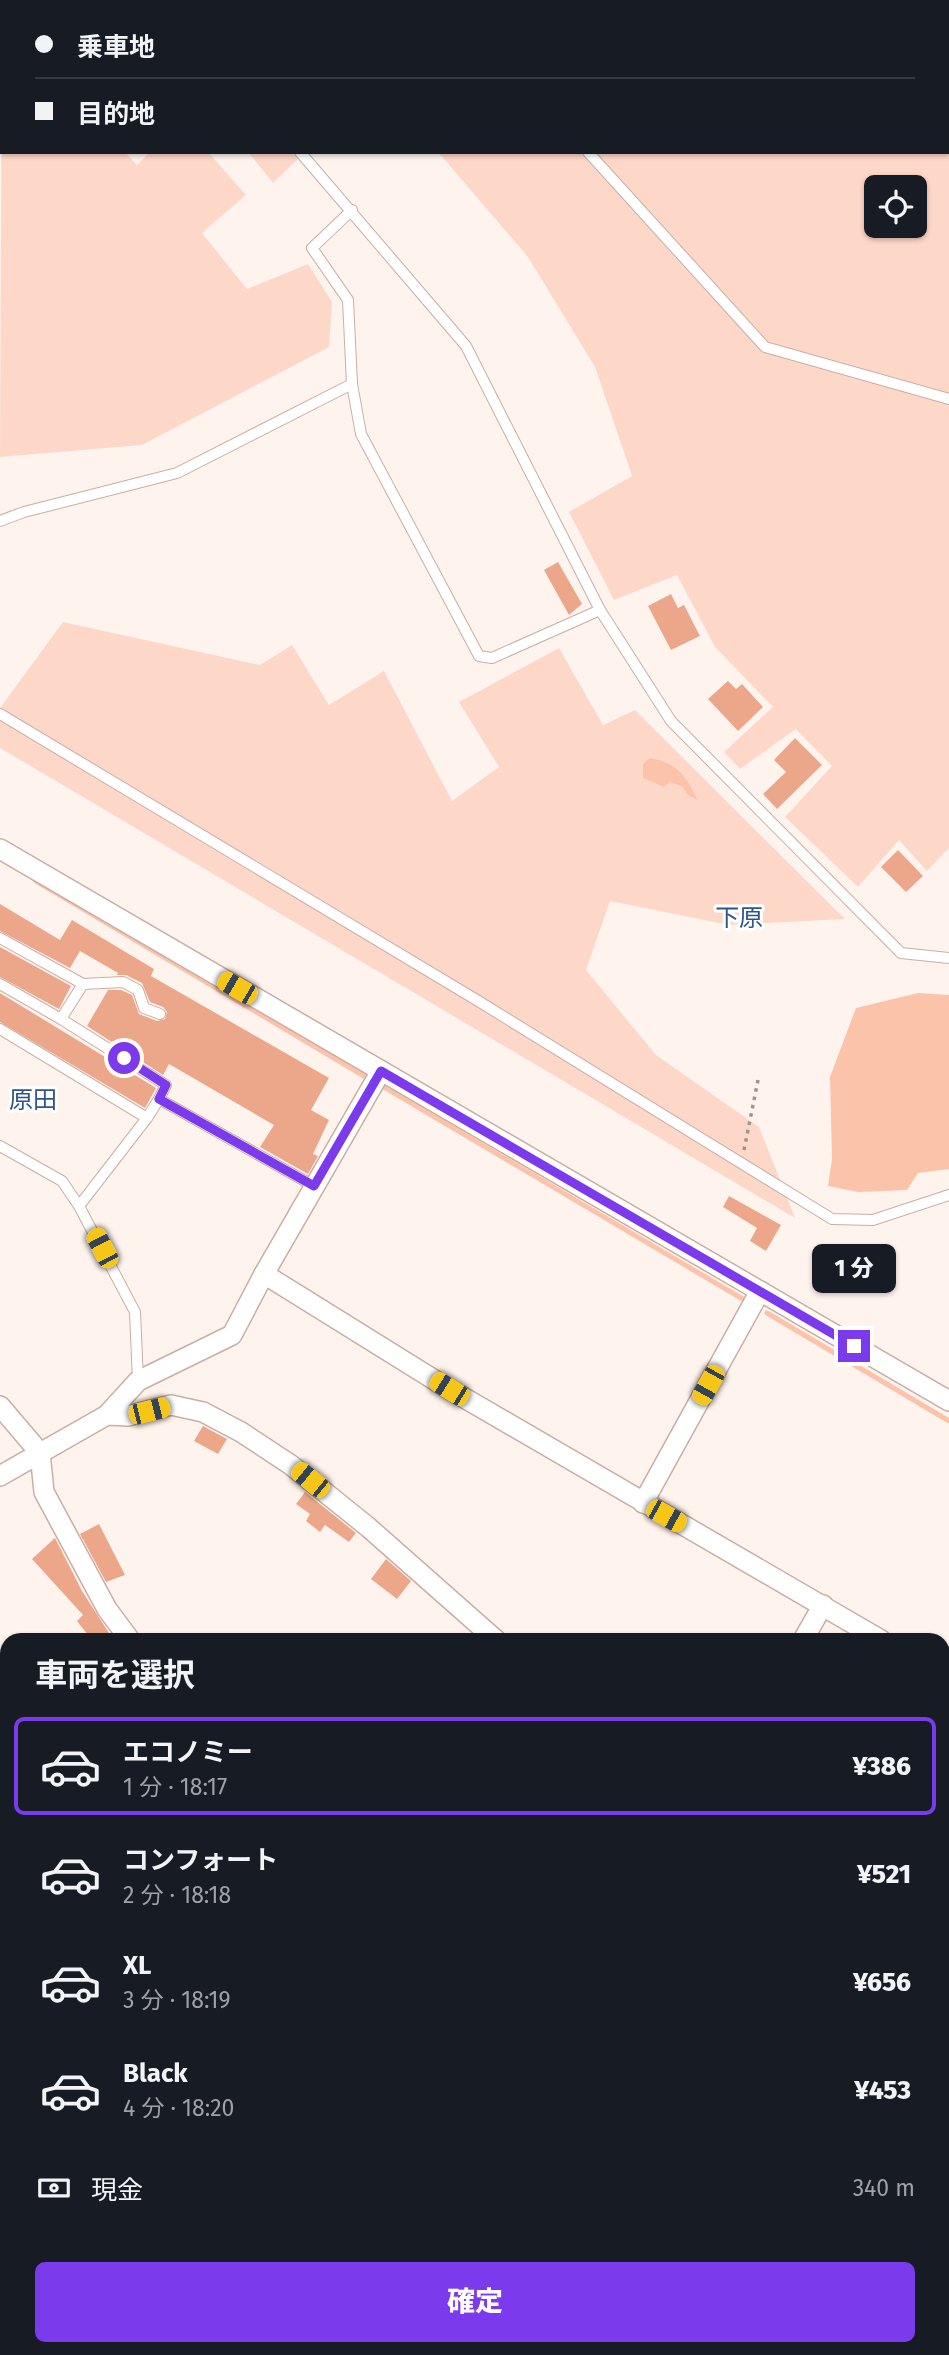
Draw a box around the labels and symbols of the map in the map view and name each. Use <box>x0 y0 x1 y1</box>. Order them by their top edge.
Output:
district label: 下原 <box>715 904 763 932</box>
car <box>214 968 261 1008</box>
route start <box>108 1042 140 1074</box>
district label: 原田 <box>9 1086 57 1114</box>
car <box>83 1225 122 1271</box>
callout: 1 分 <box>812 1244 896 1294</box>
route end <box>838 1330 870 1362</box>
car <box>689 1362 728 1408</box>
car <box>426 1369 473 1409</box>
car <box>127 1396 172 1426</box>
car <box>288 1459 333 1501</box>
car <box>643 1497 690 1535</box>

